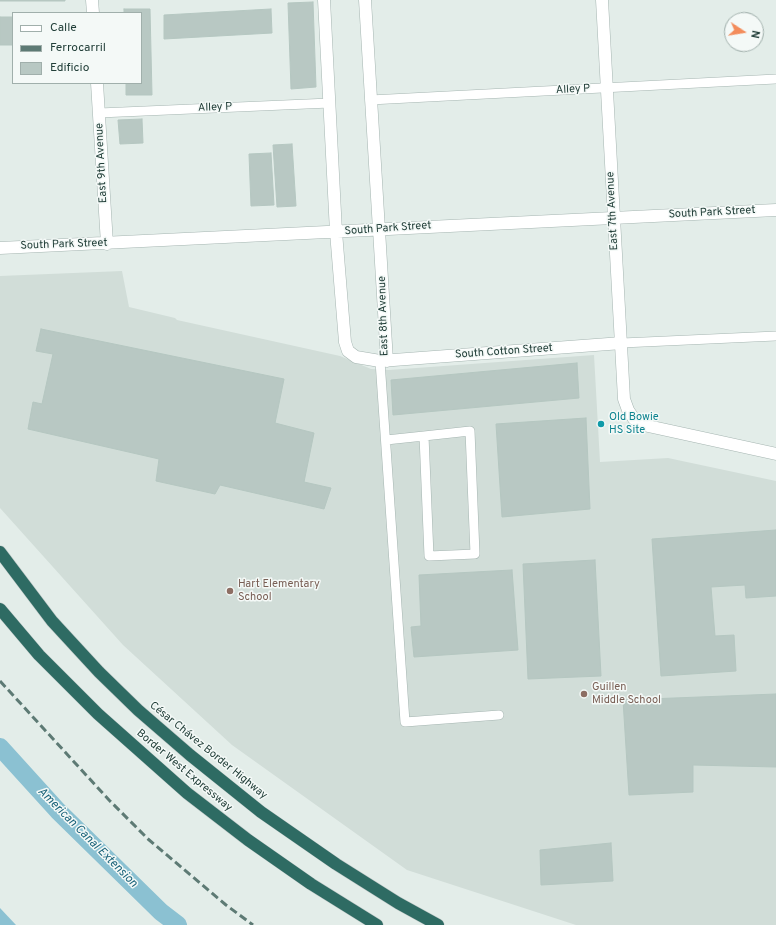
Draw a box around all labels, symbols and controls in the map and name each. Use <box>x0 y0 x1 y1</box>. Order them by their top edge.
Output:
legend <box>12 12 142 84</box>
north arrow <box>724 12 764 52</box>
text: Calle <box>50 20 77 36</box>
text: N <box>747 29 762 40</box>
text: Ferrocarril <box>50 40 106 56</box>
text: Edificio <box>50 60 89 76</box>
street label: Alley P <box>556 83 590 97</box>
street label: Alley P <box>198 101 232 115</box>
street label: East 9th Avenue <box>93 123 111 203</box>
street label: East 7th Avenue <box>604 171 622 251</box>
street label: South Park Street <box>668 204 756 222</box>
street label: South Park Street <box>344 219 432 239</box>
street label: South Park Street <box>20 237 108 253</box>
street label: East 8th Avenue <box>376 276 392 356</box>
street label: South Cotton Street <box>455 342 553 362</box>
place label: Old Bowie HS Site <box>609 411 659 437</box>
marker: Old Bowie HS Site <box>596 419 606 429</box>
place label: Hart Elementary School <box>238 578 320 604</box>
marker: Hart Elementary School <box>225 586 235 596</box>
place label: Guillen Middle School <box>592 681 661 707</box>
marker: Guillen Middle School <box>579 689 589 699</box>
street label: César Chávez Border Highway <box>146 699 270 803</box>
street label: Border West Expressway <box>133 727 235 815</box>
water label: American Canal Extension <box>34 785 140 891</box>

